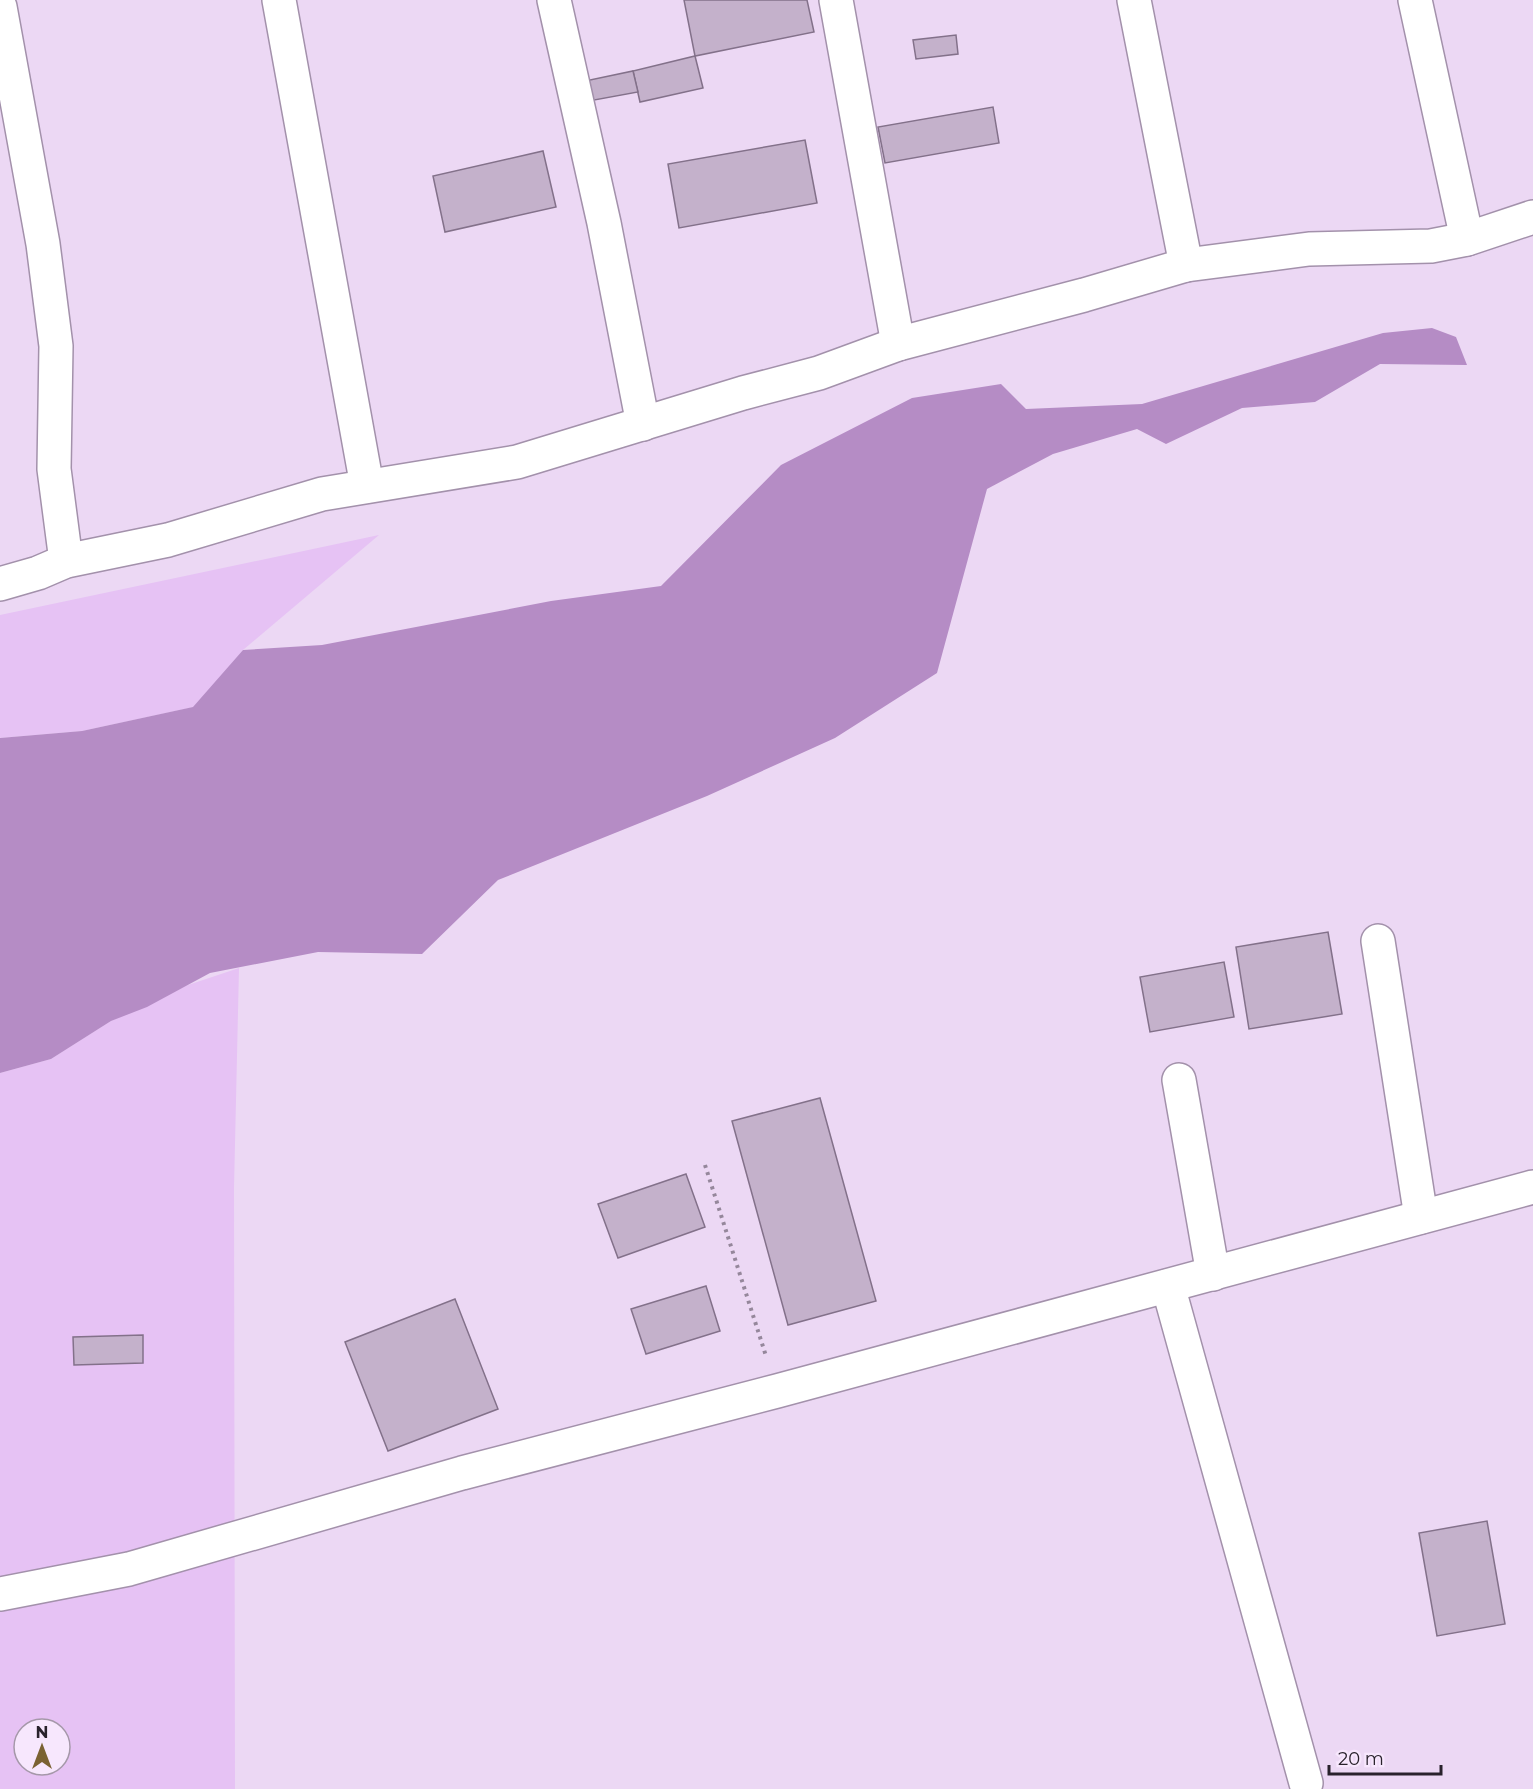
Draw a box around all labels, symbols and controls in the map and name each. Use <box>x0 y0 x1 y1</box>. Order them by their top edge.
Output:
north arrow <box>12 1717 72 1777</box>
text: N <box>36 1723 48 1742</box>
scale bar <box>1329 1738 1442 1776</box>
text: 20 m <box>1338 1748 1384 1770</box>

